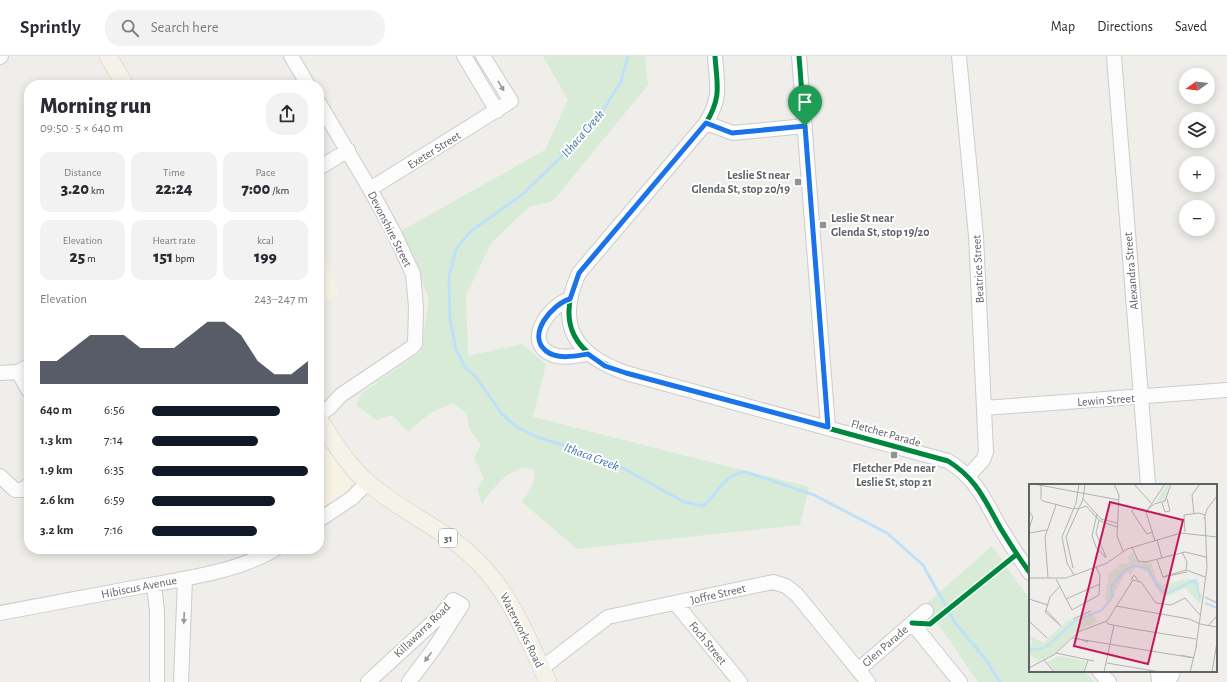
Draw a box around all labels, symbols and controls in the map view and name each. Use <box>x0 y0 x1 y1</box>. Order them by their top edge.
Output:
search box <box>105 10 385 46</box>
icon: search <box>119 17 141 39</box>
text: Sprintly <box>20 18 81 37</box>
text: Search here <box>151 20 219 35</box>
text: Map <box>1051 20 1075 34</box>
text: Directions <box>1097 20 1153 34</box>
text: Saved <box>1175 20 1207 34</box>
north arrow <box>1179 68 1215 104</box>
map controls <box>1179 68 1215 236</box>
one-way arrow <box>498 80 505 92</box>
pin <box>788 85 822 126</box>
icon: arrive <box>794 91 816 113</box>
button: share <box>266 93 308 135</box>
text: Morning run <box>40 95 151 117</box>
water label: Ithaca Creek <box>559 108 607 160</box>
button: layers <box>1179 112 1215 148</box>
text: 09:50 · 5 × 640 m <box>40 122 123 135</box>
street label: Exeter Street <box>406 129 463 171</box>
button: + <box>1179 156 1215 192</box>
text: Distance <box>64 167 101 178</box>
text: Time <box>163 167 185 178</box>
text: Pace <box>255 167 275 178</box>
place label: Leslie St near Glenda St, stop 20/19 <box>692 169 791 195</box>
marker: Leslie St near Glenda St, stop 20/19 <box>793 177 803 187</box>
text: 3.20 <box>61 180 89 197</box>
text: 22:24 <box>155 180 193 197</box>
text: 7:00 <box>241 180 270 197</box>
text: km <box>89 185 105 196</box>
text: /km <box>270 185 289 196</box>
street label: Devonshire Street <box>366 189 414 269</box>
button: − <box>1179 200 1215 236</box>
place label: Leslie St near Glenda St, stop 19/20 <box>831 212 930 238</box>
marker: Leslie St near Glenda St, stop 19/20 <box>818 220 828 230</box>
street label: Alexandra Street <box>1122 232 1140 310</box>
street label: Beatrice Street <box>970 234 986 303</box>
text: Elevation <box>63 235 103 246</box>
text: Heart rate <box>152 235 196 246</box>
text: kcal <box>257 235 274 246</box>
text: 25 <box>70 248 85 265</box>
text: 151 <box>153 248 173 265</box>
text: 199 <box>254 248 277 265</box>
text: m <box>85 253 96 264</box>
text: bpm <box>173 253 195 264</box>
text: Elevation <box>40 293 87 306</box>
text: 243–247 m <box>254 293 308 306</box>
street label: Lewin Street <box>1077 392 1135 408</box>
text: 640 m <box>40 404 72 417</box>
text: 6:56 <box>104 404 125 417</box>
street label: Fletcher Parade <box>850 417 922 449</box>
text: 1.3 km <box>40 434 72 447</box>
text: 7:14 <box>104 434 123 447</box>
water label: Ithaca Creek <box>562 441 621 474</box>
marker: Fletcher Pde near Leslie St, stop 21 <box>889 450 899 460</box>
place label: Fletcher Pde near Leslie St, stop 21 <box>853 462 936 488</box>
text: 1.9 km <box>40 464 73 477</box>
text: 6:35 <box>104 464 124 477</box>
inset map <box>1029 484 1217 672</box>
text: 2.6 km <box>40 494 74 507</box>
text: 6:59 <box>104 494 125 507</box>
text: 3.2 km <box>40 524 74 537</box>
text: 7:16 <box>104 524 123 537</box>
road number: 31 <box>439 529 457 547</box>
street label: Hibiscus Avenue <box>100 574 178 600</box>
street label: Joffre Street <box>689 582 747 606</box>
street label: Waterworks Road <box>498 591 546 669</box>
street label: Killawarra Road <box>392 600 452 660</box>
one-way arrow <box>181 611 188 624</box>
street label: Foch Street <box>687 619 729 667</box>
street label: Glen Parade <box>860 623 910 669</box>
one-way arrow <box>424 651 432 662</box>

